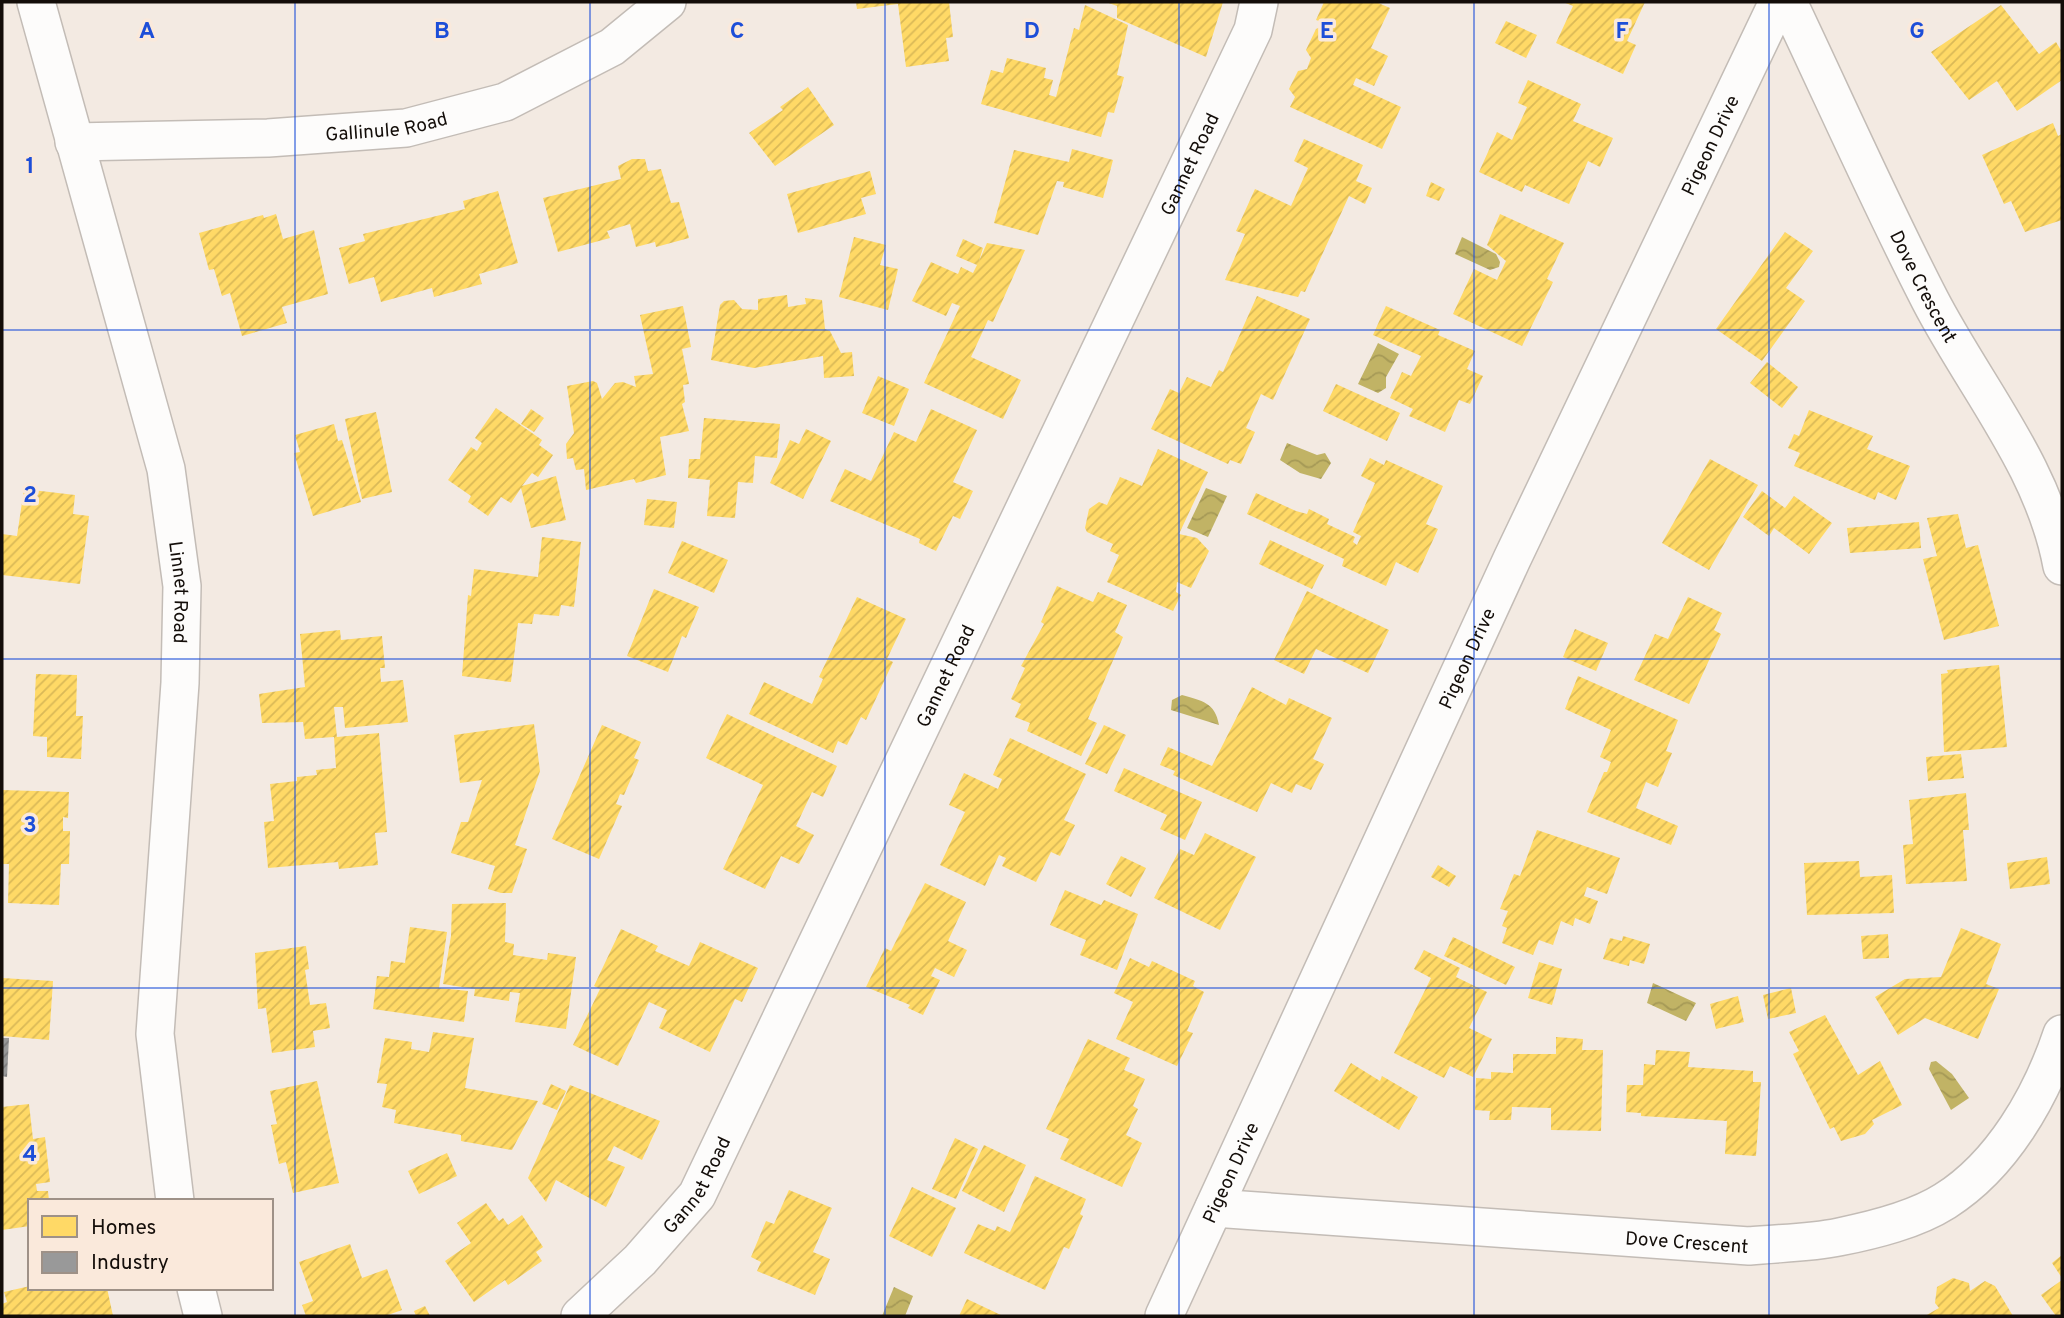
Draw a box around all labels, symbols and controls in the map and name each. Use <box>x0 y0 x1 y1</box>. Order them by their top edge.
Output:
text: A <box>139 18 155 47</box>
text: B <box>434 18 450 47</box>
text: C <box>730 18 744 47</box>
text: D <box>1024 18 1040 47</box>
text: E <box>1320 18 1334 47</box>
text: F <box>1615 18 1629 47</box>
text: G <box>1909 18 1925 47</box>
street label: Pigeon Drive <box>1677 92 1746 200</box>
street label: Gallinule Road <box>325 108 450 148</box>
street label: Gannet Road <box>1156 110 1226 220</box>
text: 1 <box>25 153 35 182</box>
street label: Dove Crescent <box>1883 227 1961 348</box>
text: 2 <box>23 482 37 511</box>
street label: Linnet Road <box>162 540 192 644</box>
street label: Pigeon Drive <box>1435 605 1502 713</box>
street label: Gannet Road <box>912 621 981 732</box>
text: 3 <box>23 812 37 841</box>
street label: Pigeon Drive <box>1198 1119 1265 1228</box>
street label: Gannet Road <box>658 1133 737 1240</box>
text: 4 <box>23 1141 37 1170</box>
legend <box>28 1199 273 1290</box>
text: Homes <box>91 1215 156 1242</box>
street label: Dove Crescent <box>1624 1227 1749 1260</box>
text: Industry <box>91 1250 169 1277</box>

